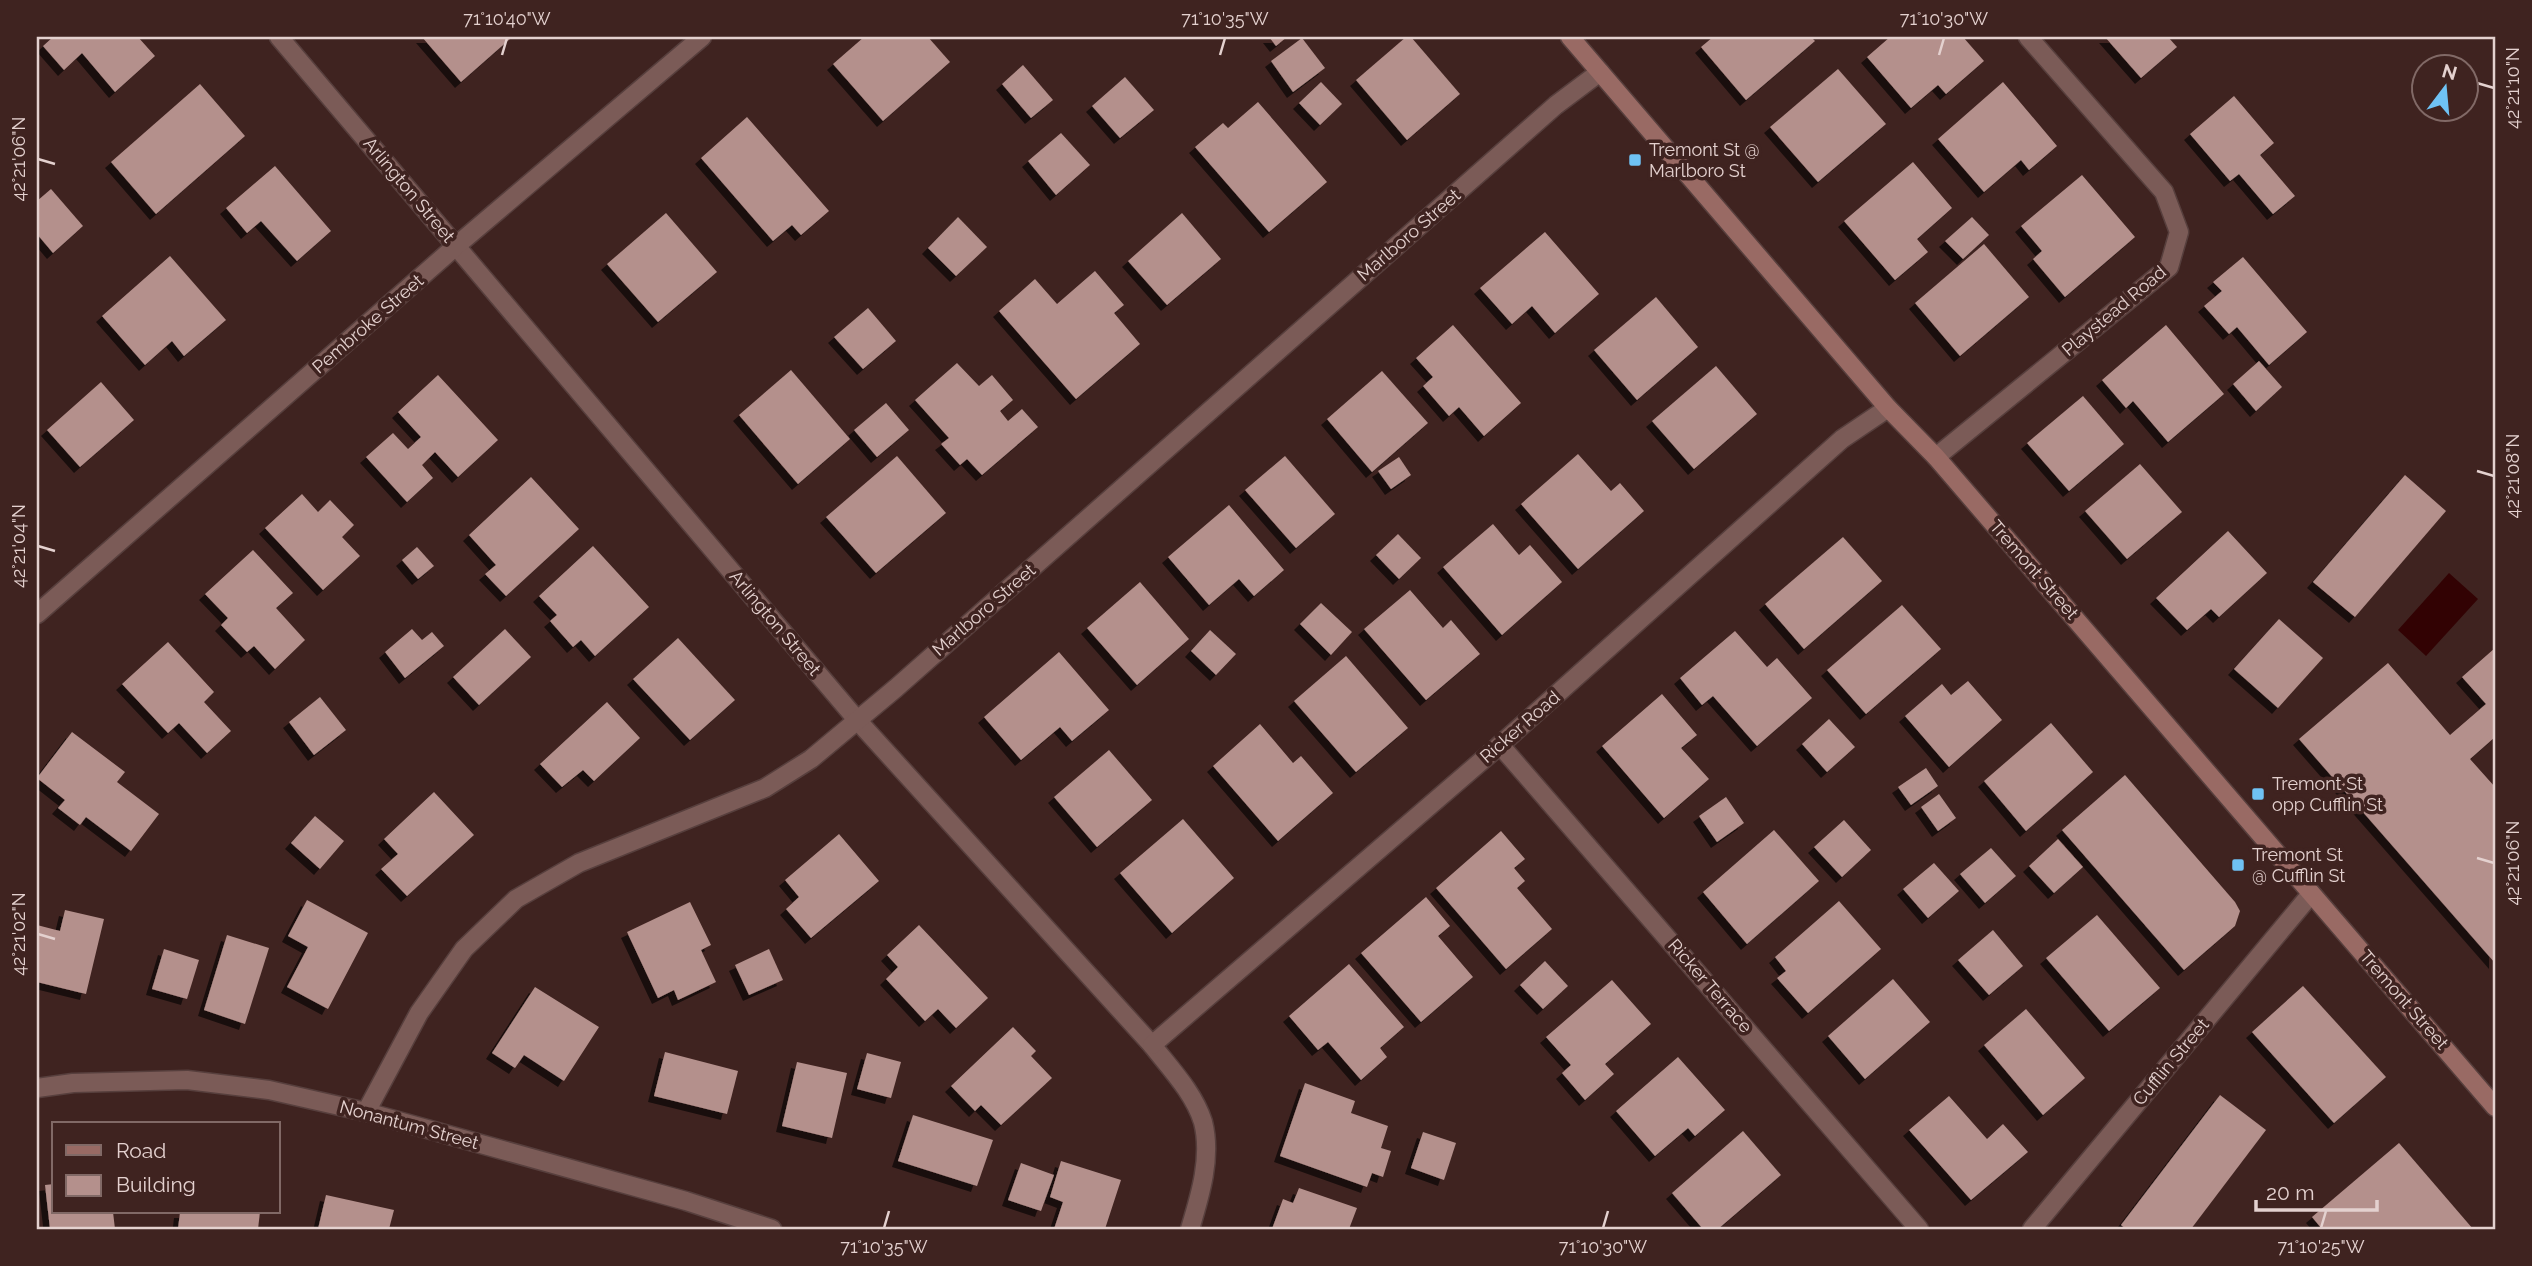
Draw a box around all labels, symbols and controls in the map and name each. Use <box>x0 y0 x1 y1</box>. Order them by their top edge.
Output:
text: 71°10'40"W <box>463 8 551 29</box>
text: 71°10'35"W <box>1181 8 1269 29</box>
text: 71°10'30"W <box>1900 8 1988 29</box>
text: 42°21'10"N <box>2502 47 2523 129</box>
north arrow <box>2410 52 2480 122</box>
text: N <box>2440 59 2460 84</box>
text: 42°21'06"N <box>8 117 29 201</box>
street label: Arlington Street <box>359 133 459 246</box>
place label: Tremont St @ Marlboro St <box>1649 139 1760 181</box>
marker: Tremont St @ Marlboro St <box>1627 152 1643 168</box>
street label: Marlboro Street <box>1353 184 1465 285</box>
street label: Playstead Road <box>2058 261 2170 360</box>
street label: Pembroke Street <box>308 270 427 378</box>
text: 42°21'08"N <box>2502 434 2523 518</box>
text: 42°21'04"N <box>8 504 29 588</box>
street label: Tremont Street <box>1986 516 2083 623</box>
street label: Marlboro Street <box>928 559 1040 660</box>
street label: Arlington Street <box>725 566 825 679</box>
street label: Ricker Road <box>1476 686 1564 767</box>
place label: Tremont St opp Cufflin St <box>2272 773 2383 815</box>
marker: Tremont St opp Cufflin St <box>2250 786 2266 802</box>
text: 42°21'06"N <box>2502 821 2523 905</box>
place label: Tremont St @ Cufflin St <box>2252 844 2345 886</box>
marker: Tremont St @ Cufflin St <box>2230 857 2246 873</box>
text: 42°21'02"N <box>8 892 29 976</box>
street label: Ricker Terrace <box>1664 934 1757 1037</box>
street label: Tremont Street <box>2356 946 2453 1053</box>
street label: Cufflin Street <box>2128 1014 2213 1109</box>
street label: Nonantum Street <box>337 1096 481 1153</box>
legend <box>52 1122 280 1214</box>
text: Road <box>116 1138 166 1163</box>
scale bar <box>2256 1168 2376 1212</box>
text: Building <box>116 1172 196 1197</box>
text: 20 m <box>2266 1180 2314 1205</box>
text: 71°10'35"W <box>840 1236 928 1257</box>
text: 71°10'30"W <box>1559 1236 1647 1257</box>
text: 71°10'25"W <box>2277 1236 2365 1257</box>

